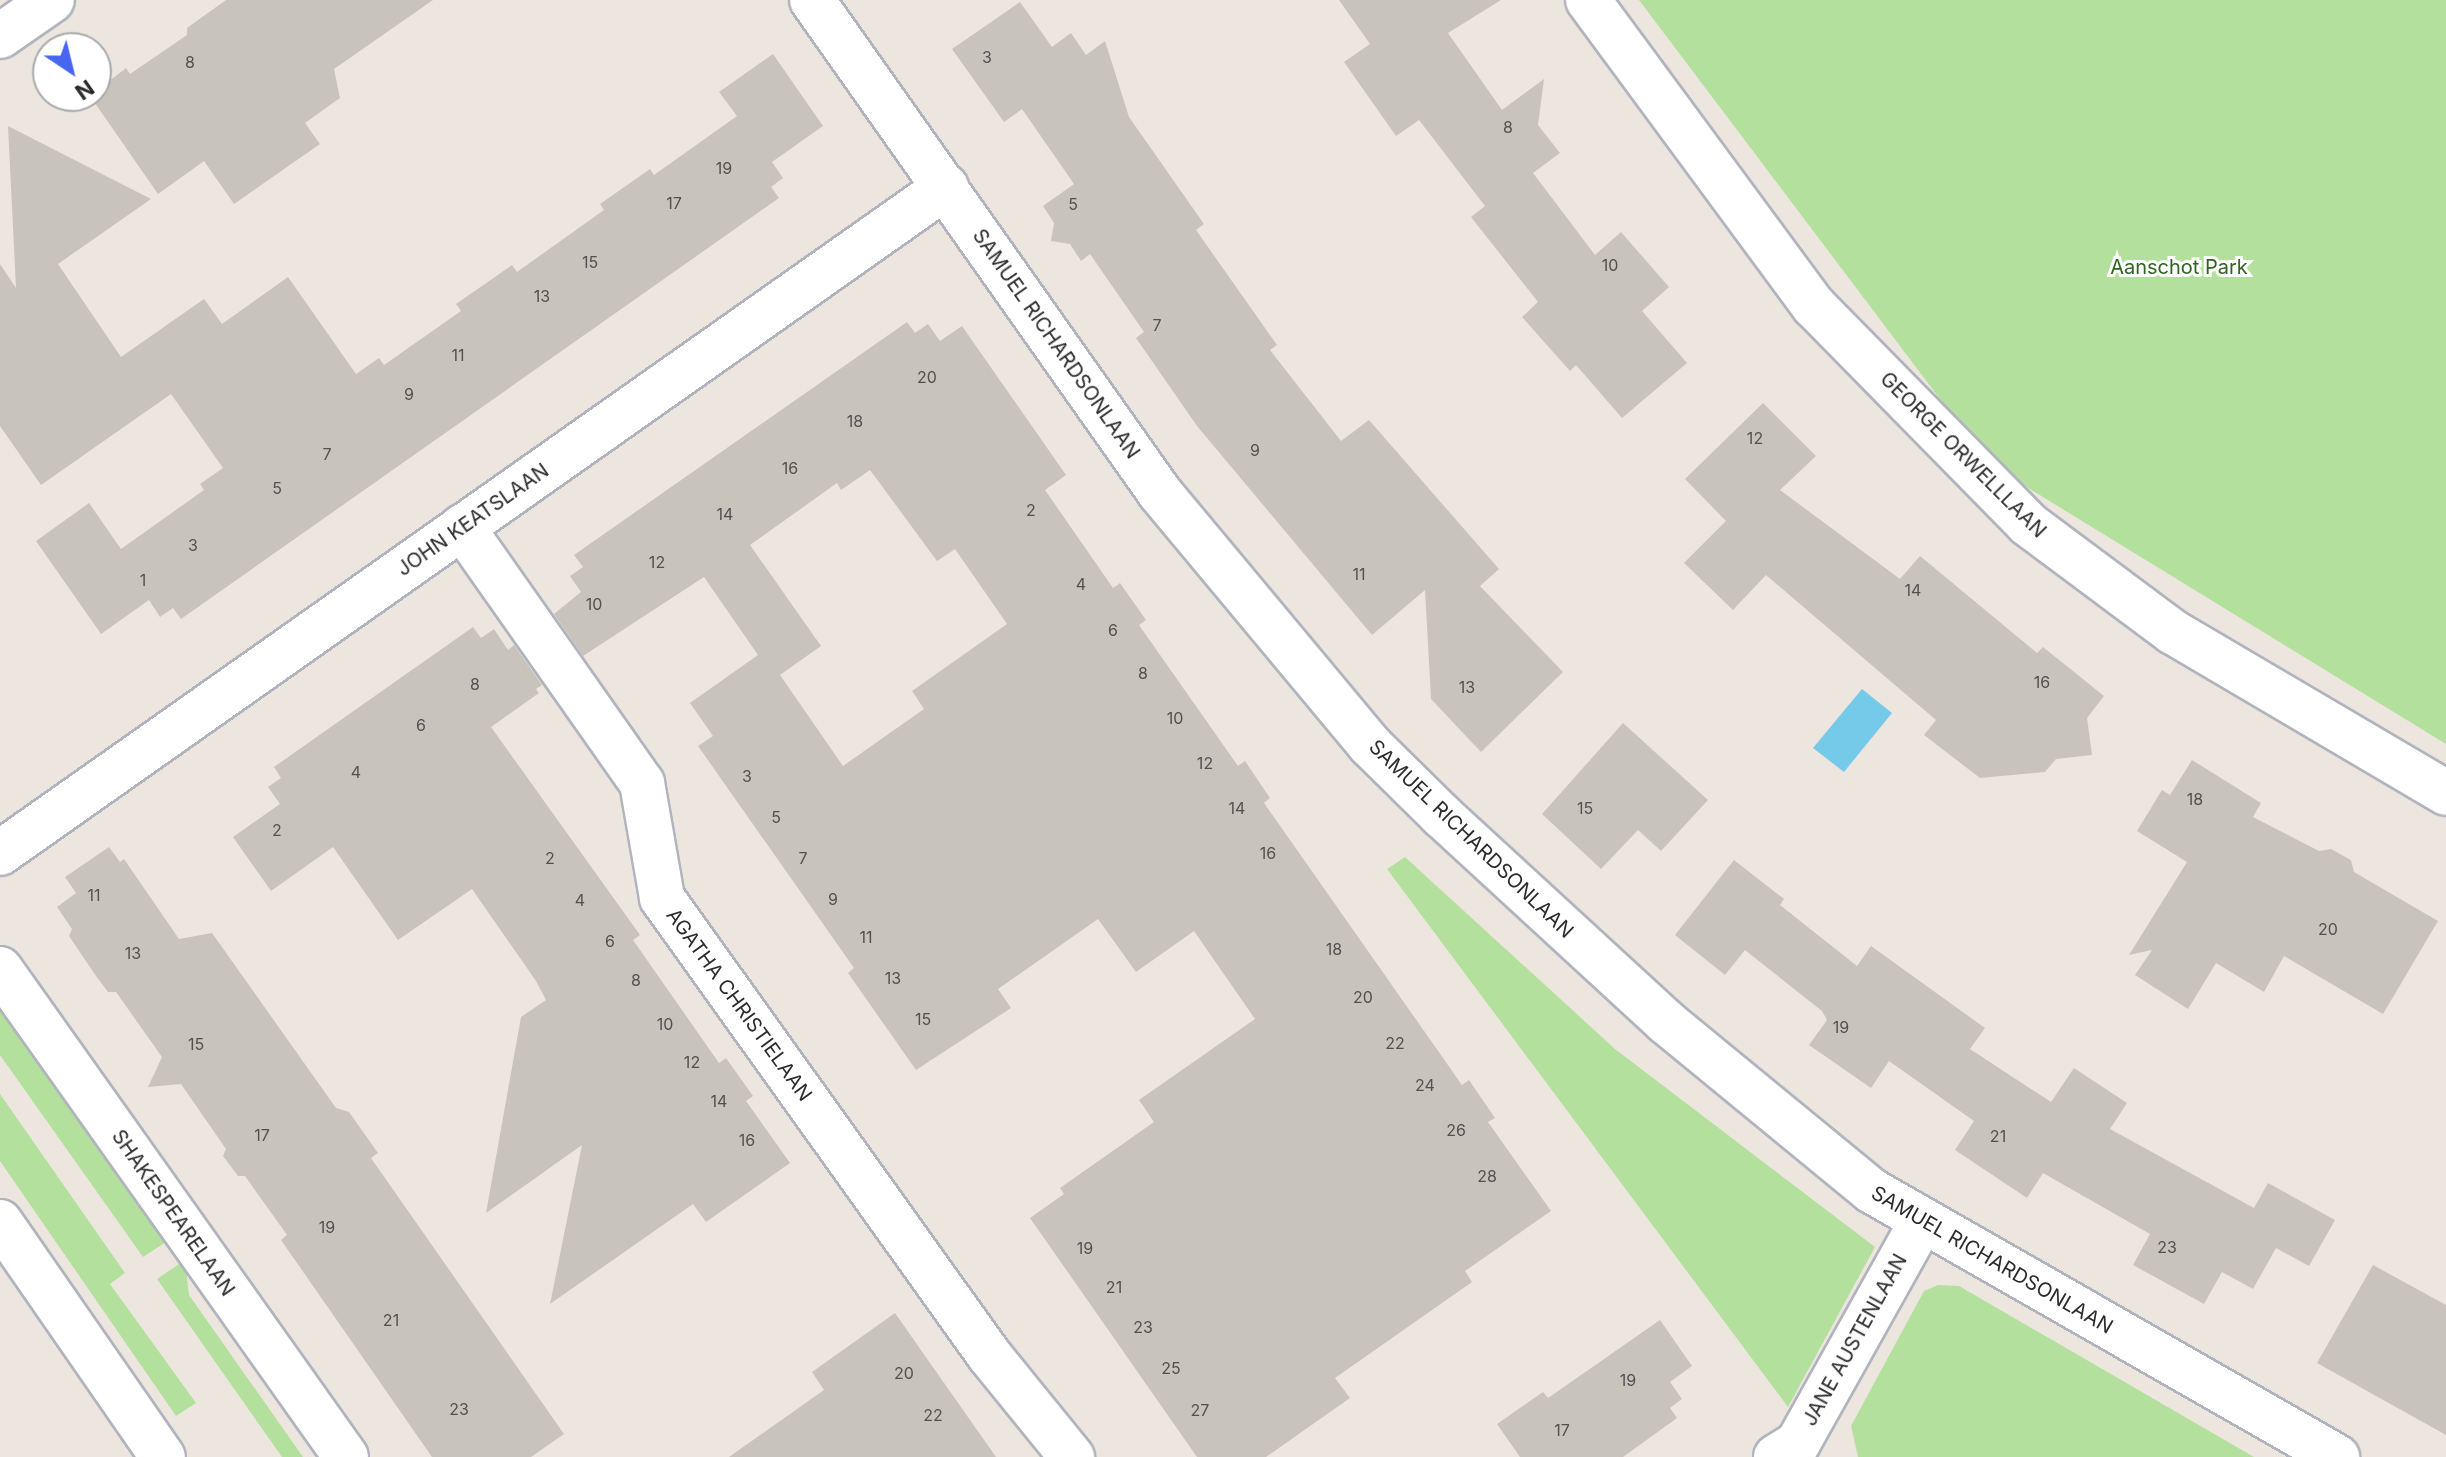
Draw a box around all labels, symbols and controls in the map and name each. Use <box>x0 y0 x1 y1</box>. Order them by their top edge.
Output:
north arrow <box>32 32 112 112</box>
house number: 3 <box>982 47 992 67</box>
house number: 8 <box>185 52 195 72</box>
text: N <box>70 75 99 105</box>
house number: 8 <box>1503 117 1513 137</box>
house number: 19 <box>716 158 732 178</box>
house number: 17 <box>666 193 682 213</box>
house number: 5 <box>1068 194 1078 214</box>
street label: SAMUEL RICHARDSONLAAN <box>967 225 1145 463</box>
house number: 15 <box>582 252 598 272</box>
house number: 10 <box>1602 255 1618 275</box>
park label: Aanschot Park <box>2110 255 2248 279</box>
house number: 13 <box>534 286 550 306</box>
house number: 7 <box>1152 315 1162 335</box>
house number: 11 <box>451 345 465 365</box>
house number: 20 <box>917 367 937 387</box>
street label: GEORGE ORWELLLAAN <box>1875 367 2051 543</box>
house number: 9 <box>404 384 414 404</box>
house number: 18 <box>847 411 863 431</box>
house number: 12 <box>1747 428 1763 448</box>
house number: 9 <box>1250 440 1260 460</box>
house number: 7 <box>322 444 332 464</box>
house number: 16 <box>782 458 798 478</box>
street label: JOHN KEATSLAAN <box>392 459 554 581</box>
house number: 5 <box>272 478 282 498</box>
house number: 2 <box>1026 500 1036 520</box>
house number: 14 <box>717 504 733 524</box>
house number: 3 <box>188 535 198 555</box>
house number: 12 <box>649 552 665 572</box>
house number: 11 <box>1352 564 1366 584</box>
house number: 1 <box>140 570 146 590</box>
house number: 4 <box>1076 574 1086 594</box>
house number: 14 <box>1905 580 1921 600</box>
house number: 10 <box>586 594 602 614</box>
house number: 6 <box>1108 620 1118 640</box>
house number: 8 <box>1138 663 1148 683</box>
house number: 16 <box>2034 672 2050 692</box>
house number: 8 <box>470 674 480 694</box>
house number: 13 <box>1459 677 1475 697</box>
house number: 10 <box>1167 708 1183 728</box>
house number: 6 <box>416 715 426 735</box>
street label: SAMUEL RICHARDSONLAAN <box>1364 735 1578 943</box>
house number: 12 <box>1197 753 1213 773</box>
house number: 4 <box>351 762 361 782</box>
house number: 3 <box>742 766 752 786</box>
house number: 18 <box>2187 789 2203 809</box>
house number: 14 <box>1229 798 1245 818</box>
house number: 15 <box>1577 798 1593 818</box>
house number: 5 <box>771 807 781 827</box>
house number: 2 <box>272 820 282 840</box>
house number: 16 <box>1260 843 1276 863</box>
house number: 2 <box>545 848 555 868</box>
house number: 7 <box>798 848 808 868</box>
house number: 11 <box>87 885 101 905</box>
house number: 9 <box>828 889 838 909</box>
house number: 4 <box>575 890 585 910</box>
street label: AGATHA CHRISTIELAAN <box>661 904 817 1106</box>
house number: 20 <box>2318 919 2338 939</box>
house number: 11 <box>859 927 873 947</box>
house number: 6 <box>605 931 615 951</box>
house number: 18 <box>1326 939 1342 959</box>
house number: 13 <box>125 943 141 963</box>
house number: 13 <box>885 968 901 988</box>
house number: 8 <box>631 970 641 990</box>
house number: 20 <box>1353 987 1373 1007</box>
house number: 15 <box>915 1009 931 1029</box>
house number: 10 <box>657 1014 673 1034</box>
house number: 19 <box>1833 1017 1849 1037</box>
house number: 22 <box>1385 1033 1405 1053</box>
house number: 15 <box>188 1034 204 1054</box>
house number: 12 <box>684 1052 700 1072</box>
house number: 24 <box>1415 1075 1435 1095</box>
house number: 14 <box>711 1091 727 1111</box>
house number: 26 <box>1446 1120 1466 1140</box>
street label: SHAKESPEARELAAN <box>107 1125 239 1301</box>
house number: 17 <box>254 1125 270 1145</box>
house number: 21 <box>1990 1126 2006 1146</box>
house number: 16 <box>739 1130 755 1150</box>
house number: 28 <box>1477 1166 1497 1186</box>
street label: SAMUEL RICHARDSONLAAN <box>1867 1181 2117 1339</box>
house number: 19 <box>319 1217 335 1237</box>
house number: 23 <box>2157 1237 2177 1257</box>
house number: 19 <box>1077 1238 1093 1258</box>
street label: JANE AUSTENLAAN <box>1798 1250 1912 1430</box>
house number: 21 <box>1106 1277 1122 1297</box>
house number: 21 <box>383 1310 399 1330</box>
house number: 23 <box>1133 1317 1153 1337</box>
house number: 25 <box>1161 1358 1181 1378</box>
house number: 20 <box>894 1363 914 1383</box>
house number: 19 <box>1620 1370 1636 1390</box>
house number: 23 <box>449 1399 469 1419</box>
house number: 27 <box>1191 1400 1209 1420</box>
house number: 22 <box>923 1405 943 1425</box>
house number: 17 <box>1554 1420 1570 1440</box>

